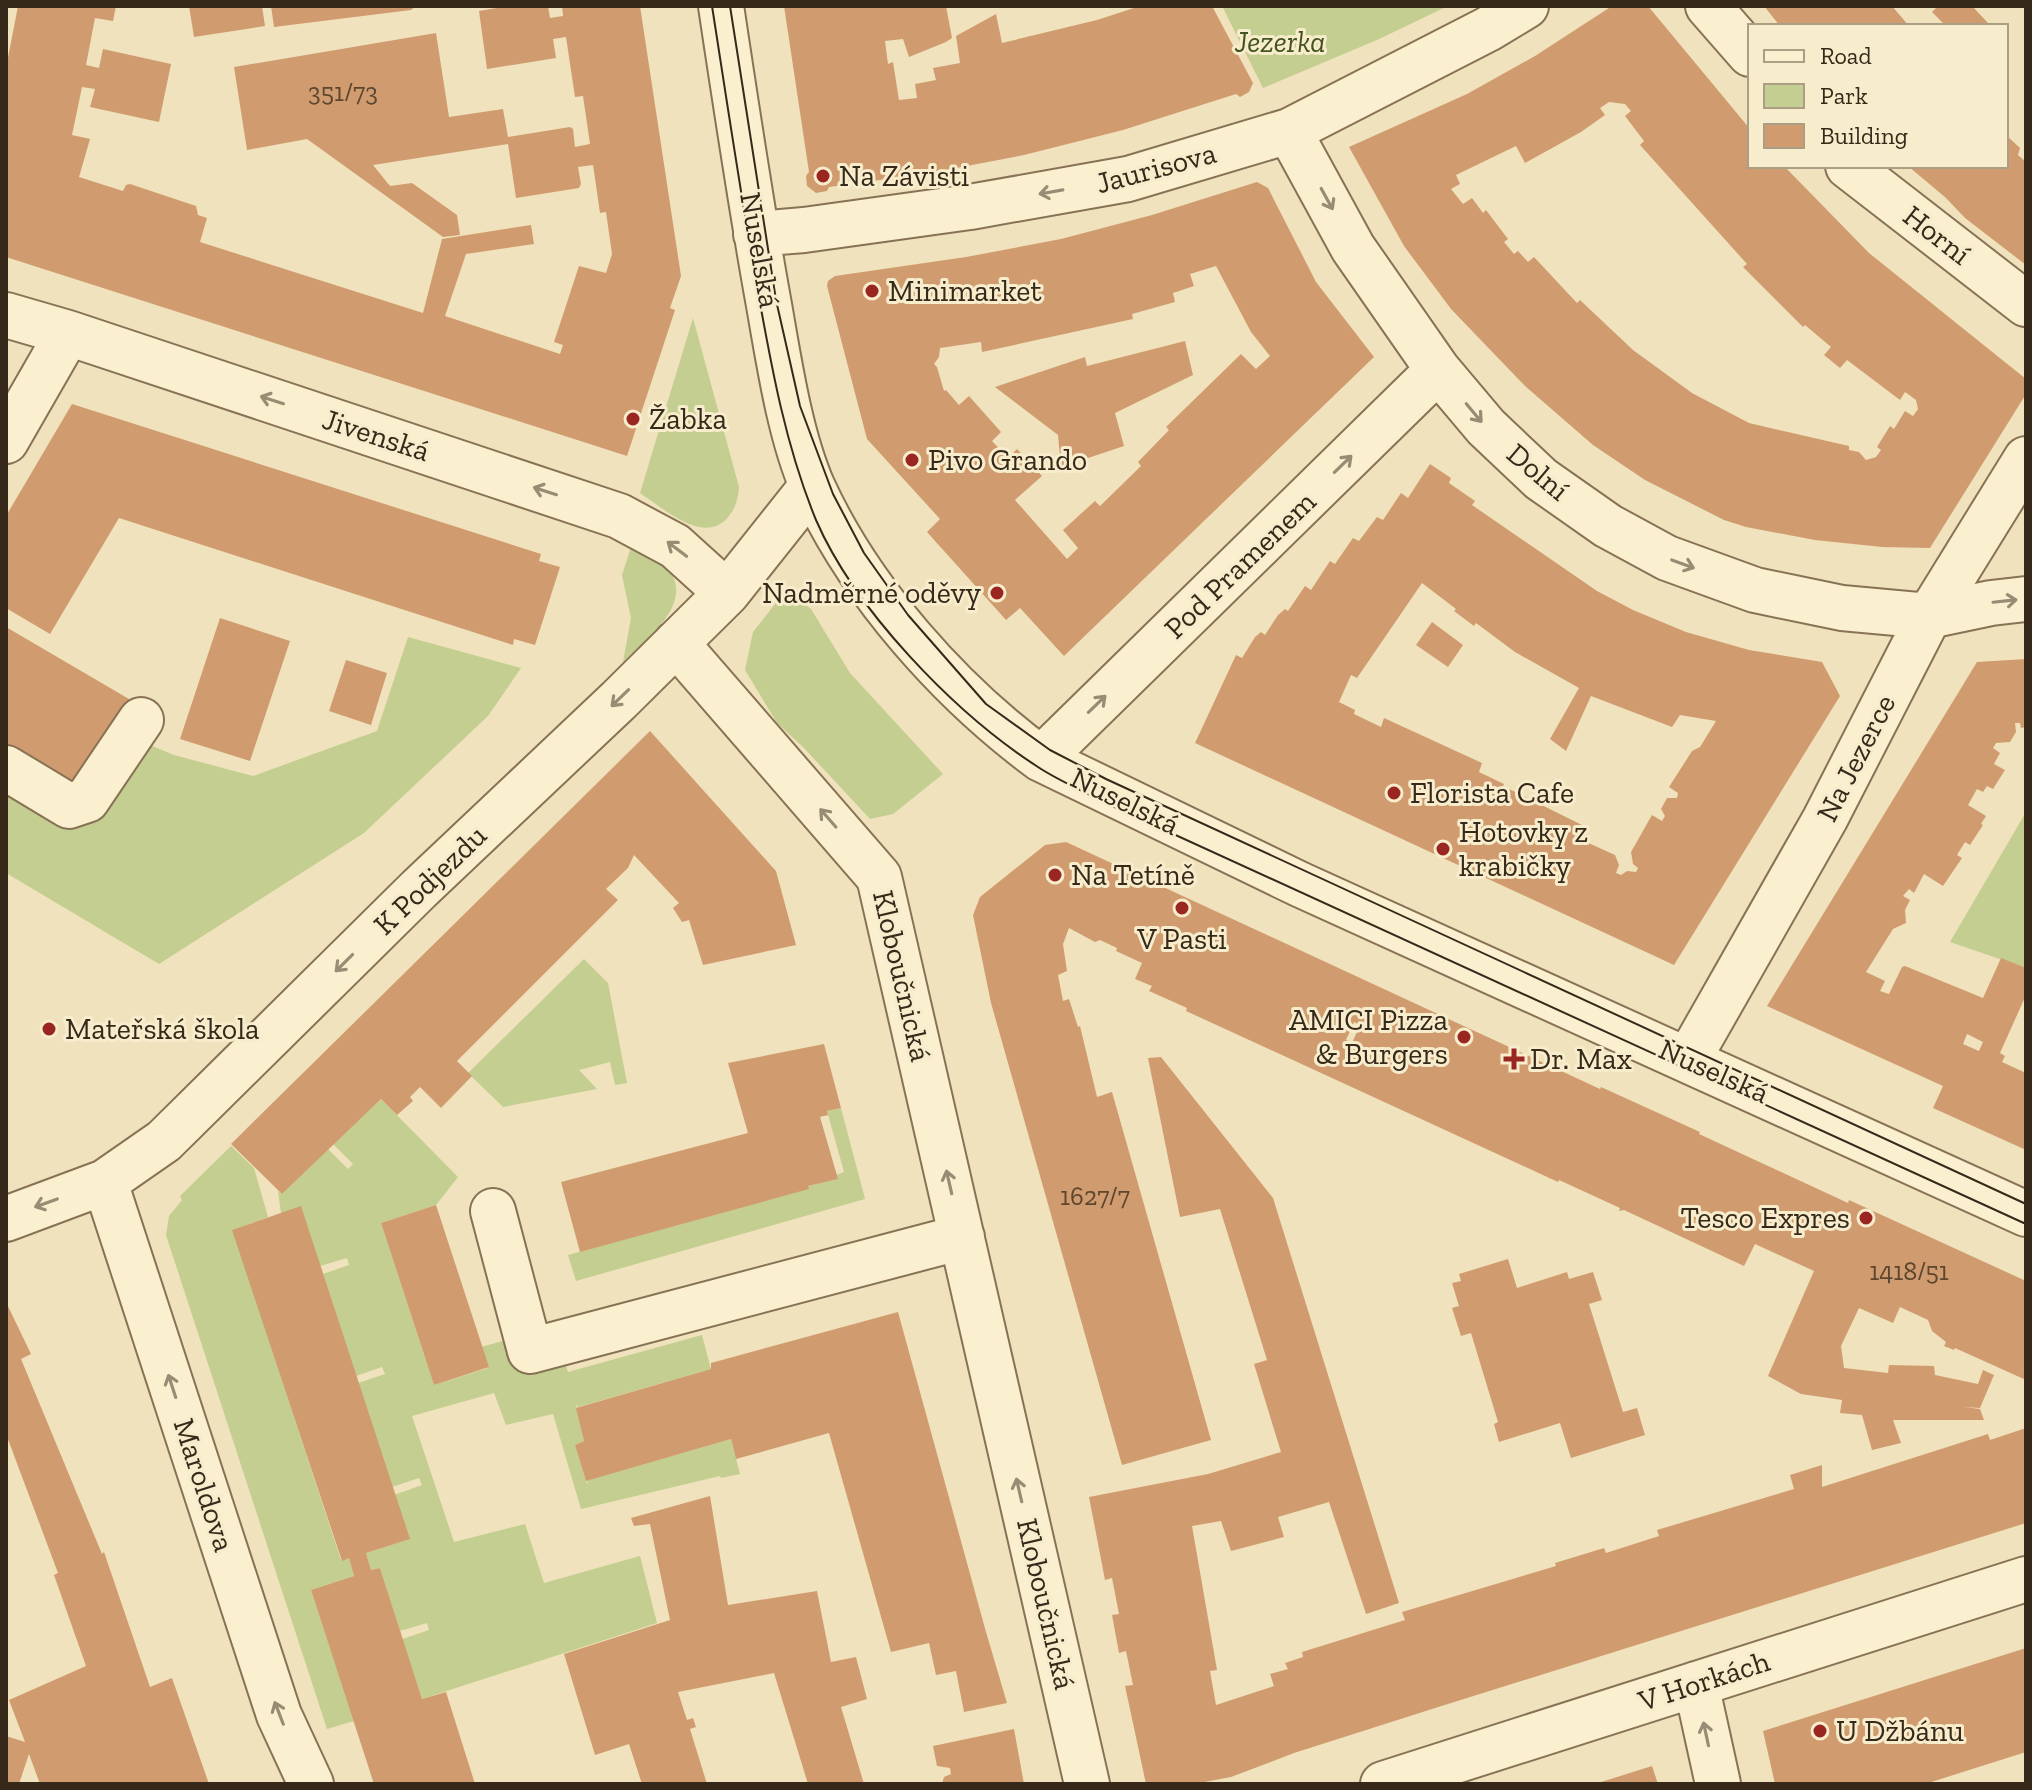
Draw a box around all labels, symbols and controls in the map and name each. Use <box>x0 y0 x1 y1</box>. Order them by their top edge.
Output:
park label: Jezerka <box>1234 24 1325 60</box>
legend <box>1748 24 2008 168</box>
text: Road <box>1820 41 1872 70</box>
house number: 351/73 <box>308 76 378 108</box>
text: Park <box>1820 81 1868 110</box>
text: Building <box>1820 121 1908 150</box>
street label: Jaurisova <box>1092 135 1220 201</box>
place label: Na Závisti <box>839 158 969 194</box>
marker: Na Závisti <box>814 167 832 185</box>
one-way arrow <box>1039 186 1065 201</box>
one-way arrow <box>1319 187 1335 211</box>
street label: Nuselská <box>732 189 788 311</box>
street label: Horní <box>1896 198 1978 272</box>
place label: Minimarket <box>888 273 1042 309</box>
marker: Minimarket <box>863 282 881 300</box>
one-way arrow <box>260 392 285 407</box>
street label: Jivenská <box>318 401 434 469</box>
place label: Žabka <box>649 401 727 437</box>
one-way arrow <box>1465 402 1483 423</box>
marker: Žabka <box>624 410 642 428</box>
street label: Dolní <box>1500 436 1576 508</box>
place label: Pivo Grando <box>928 442 1087 478</box>
marker: Pivo Grando <box>903 451 921 469</box>
one-way arrow <box>1333 455 1352 474</box>
one-way arrow <box>533 483 558 497</box>
street label: Pod Pramenem <box>1157 484 1323 646</box>
one-way arrow <box>667 541 688 558</box>
one-way arrow <box>1670 558 1694 572</box>
place label: Nadměrné oděvy <box>762 575 982 611</box>
marker: Nadměrné oděvy <box>988 584 1006 602</box>
one-way arrow <box>1991 594 2018 609</box>
one-way arrow <box>611 688 630 707</box>
street label: Na Jezerce <box>1809 688 1903 828</box>
one-way arrow <box>1087 695 1106 714</box>
street label: Nuselská <box>1065 759 1185 843</box>
place label: Florista Cafe <box>1410 775 1574 811</box>
marker: Florista Cafe <box>1385 784 1403 802</box>
one-way arrow <box>819 808 837 828</box>
place label: Hotovky z krabičky <box>1459 814 1588 884</box>
street label: K Podjezdu <box>366 817 494 943</box>
marker: Hotovky z krabičky <box>1434 840 1452 858</box>
place label: Na Tetíně <box>1071 857 1195 893</box>
marker: Na Tetíně <box>1046 866 1064 884</box>
street label: Kloboučnická <box>865 887 939 1065</box>
marker: V Pasti <box>1173 899 1191 917</box>
place label: V Pasti <box>1136 921 1227 957</box>
one-way arrow <box>334 954 354 973</box>
place label: AMICI Pizza & Burgers <box>1289 1002 1448 1072</box>
place label: Mateřská škola <box>65 1011 260 1047</box>
marker: Mateřská škola <box>40 1020 58 1038</box>
marker: AMICI Pizza & Burgers <box>1455 1028 1473 1046</box>
street label: Nuselská <box>1653 1031 1775 1111</box>
place label: Dr. Max <box>1530 1041 1632 1077</box>
marker: Dr. Max <box>1505 1050 1523 1068</box>
one-way arrow <box>941 1169 956 1195</box>
house number: 1627/7 <box>1060 1180 1130 1212</box>
one-way arrow <box>34 1196 59 1211</box>
place label: Tesco Expres <box>1681 1200 1850 1236</box>
marker: Tesco Expres <box>1857 1209 1875 1227</box>
house number: 1418/51 <box>1869 1255 1949 1287</box>
one-way arrow <box>163 1374 178 1399</box>
street label: Maroldova <box>166 1414 242 1556</box>
one-way arrow <box>1011 1477 1026 1503</box>
street label: Kloboučnická <box>1009 1515 1083 1693</box>
street label: V Horkách <box>1633 1643 1774 1719</box>
one-way arrow <box>271 1701 285 1726</box>
place label: U Džbánu <box>1836 1713 1964 1749</box>
one-way arrow <box>1698 1722 1713 1747</box>
marker: U Džbánu <box>1811 1722 1829 1740</box>

